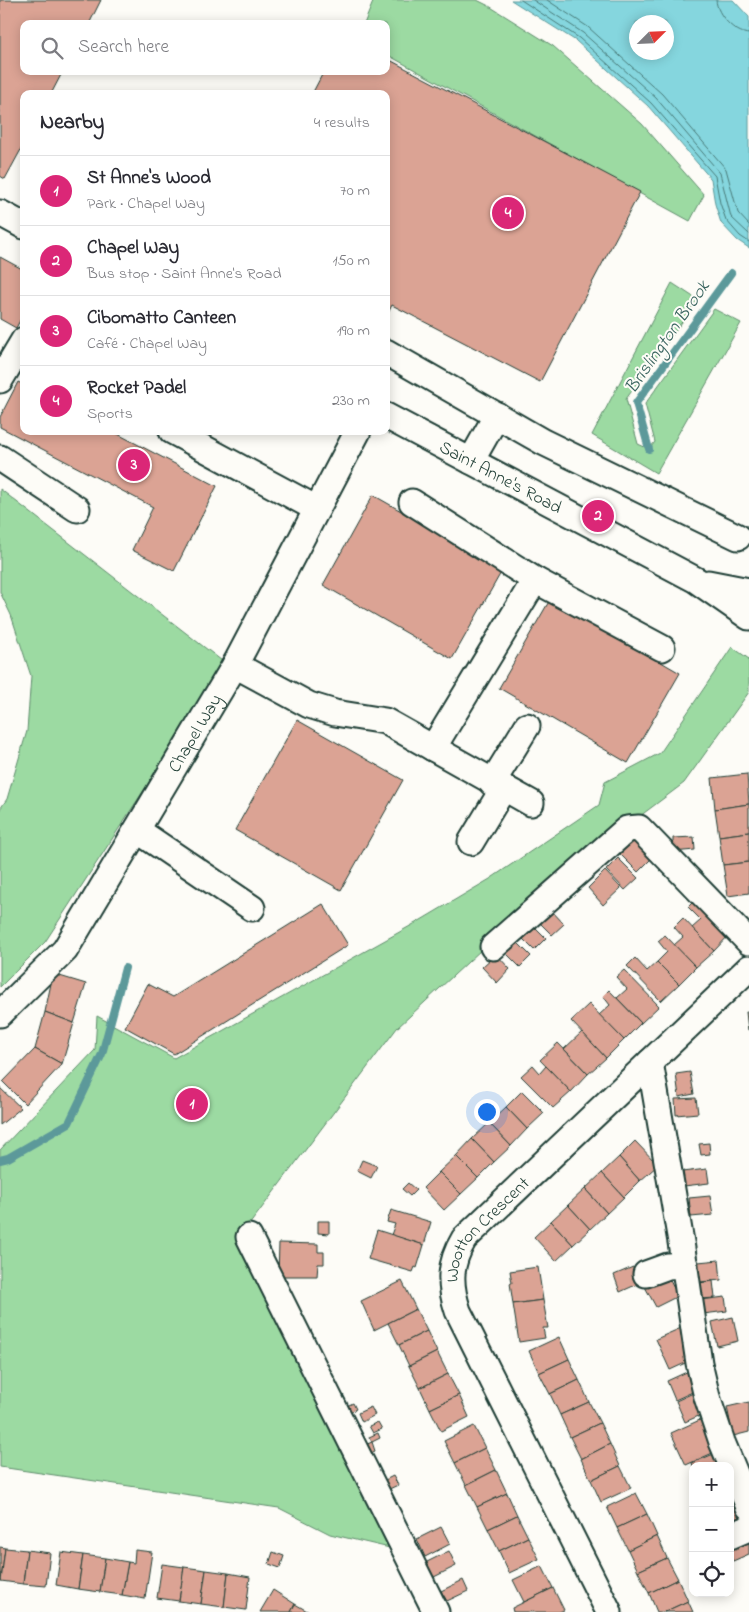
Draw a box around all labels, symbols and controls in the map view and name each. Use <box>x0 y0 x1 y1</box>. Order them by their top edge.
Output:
north arrow <box>629 15 674 60</box>
search box <box>20 20 390 75</box>
icon: search <box>38 34 66 62</box>
text: Search here <box>78 34 169 61</box>
text: Nearby <box>40 108 104 138</box>
text: 4 results <box>314 111 370 135</box>
text: St Anne's Wood <box>87 165 211 192</box>
text: 1 <box>53 179 59 203</box>
text: 70 m <box>340 179 370 203</box>
text: Park · Chapel Way <box>87 192 205 216</box>
pin: 4 <box>492 194 524 232</box>
text: Chapel Way <box>87 235 179 262</box>
text: 2 <box>52 249 60 273</box>
text: 150 m <box>332 249 370 273</box>
text: Bus stop · Saint Anne's Road <box>87 262 281 286</box>
water label: Brislington Brook <box>619 275 718 400</box>
text: Cibomatto Canteen <box>87 305 236 332</box>
text: 3 <box>53 319 59 343</box>
text: 190 m <box>337 319 370 343</box>
text: Café · Chapel Way <box>87 332 207 356</box>
text: Rocket Padel <box>87 375 186 402</box>
text: 4 <box>53 389 59 413</box>
text: 230 m <box>332 389 370 413</box>
text: Sports <box>87 402 133 426</box>
street label: Saint Anne's Road <box>434 435 566 522</box>
pin: 3 <box>118 446 150 484</box>
pin: 2 <box>582 497 614 535</box>
street label: Chapel Way <box>163 690 230 778</box>
pin: 1 <box>176 1085 208 1123</box>
your location <box>474 1099 500 1125</box>
street label: Wootton Crescent <box>441 1172 537 1283</box>
map controls <box>689 1462 734 1597</box>
button: + <box>689 1462 734 1507</box>
button: − <box>689 1507 734 1552</box>
button: locate <box>689 1552 734 1597</box>

